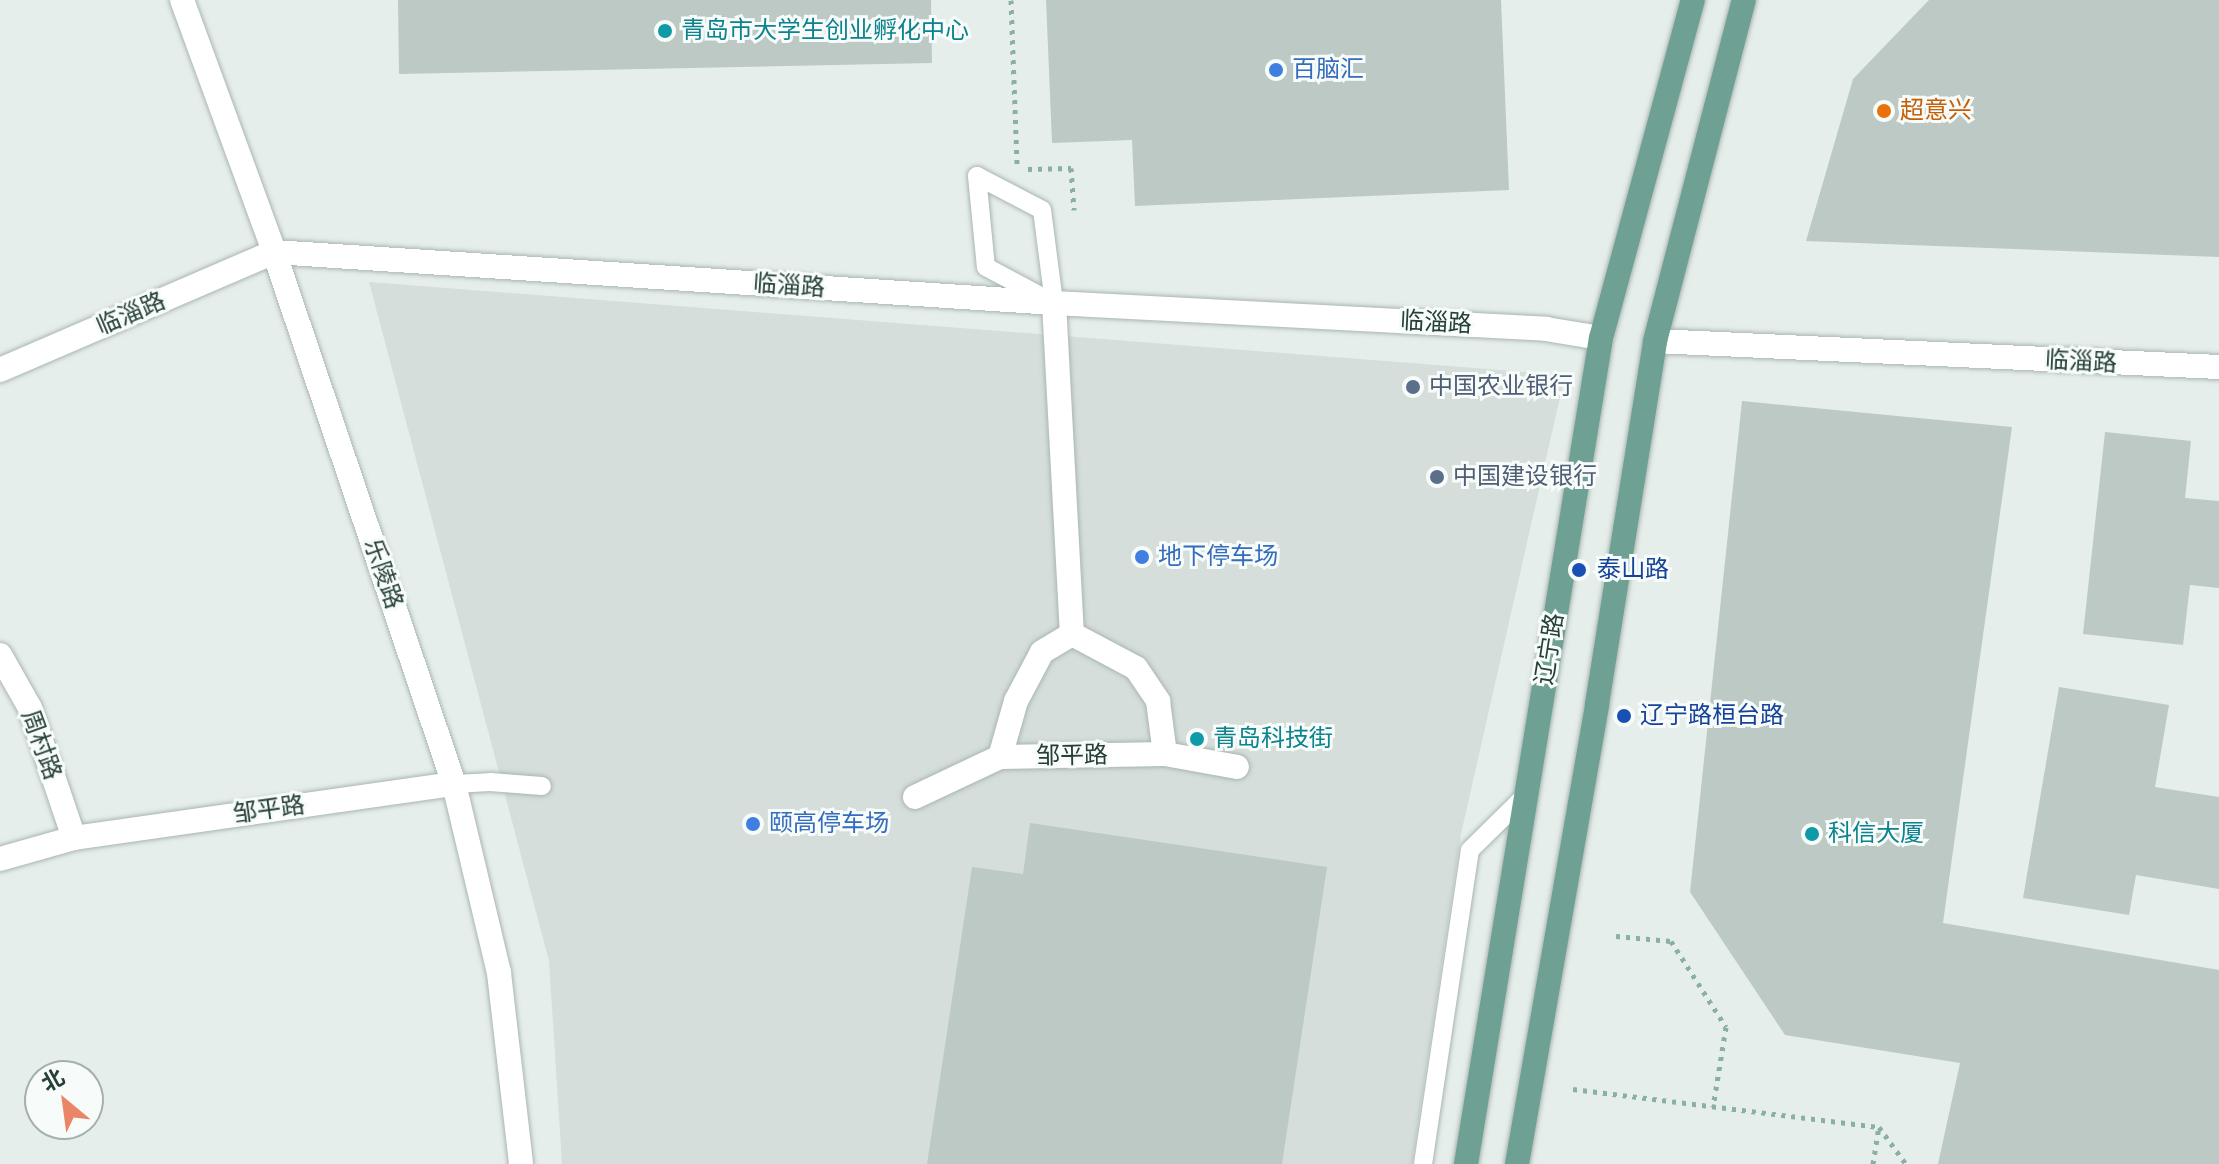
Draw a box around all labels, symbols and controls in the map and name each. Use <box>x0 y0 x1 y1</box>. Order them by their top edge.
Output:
place label: 青岛市大学生创业孵化中心 <box>681 17 969 45</box>
marker: 青岛市大学生创业孵化中心 <box>656 22 674 40</box>
place label: 百脑汇 <box>1292 56 1364 84</box>
marker: 百脑汇 <box>1267 61 1285 79</box>
place label: 超意兴 <box>1900 97 1972 125</box>
marker: 超意兴 <box>1875 102 1893 120</box>
street label: 临淄路 <box>752 269 826 303</box>
street label: 临淄路 <box>92 287 170 341</box>
street label: 临淄路 <box>1399 307 1473 339</box>
street label: 临淄路 <box>2044 346 2118 378</box>
place label: 中国农业银行 <box>1429 373 1573 401</box>
marker: 中国农业银行 <box>1404 378 1422 396</box>
place label: 中国建设银行 <box>1453 463 1597 491</box>
marker: 中国建设银行 <box>1428 468 1446 486</box>
street label: 乐陵路 <box>358 535 408 613</box>
place label: 地下停车场 <box>1158 543 1278 571</box>
marker: 地下停车场 <box>1133 548 1151 566</box>
place label: 泰山路 <box>1597 556 1669 584</box>
marker: 泰山路 <box>1568 559 1590 581</box>
street label: 辽宁路 <box>1530 611 1570 687</box>
place label: 辽宁路桓台路 <box>1640 702 1784 730</box>
street label: 周村路 <box>15 706 67 784</box>
marker: 辽宁路桓台路 <box>1615 707 1633 725</box>
place label: 青岛科技街 <box>1213 725 1333 753</box>
marker: 青岛科技街 <box>1188 730 1206 748</box>
street label: 邹平路 <box>1036 741 1108 771</box>
street label: 邹平路 <box>231 791 307 829</box>
place label: 颐高停车场 <box>769 810 889 838</box>
marker: 颐高停车场 <box>744 815 762 833</box>
place label: 科信大厦 <box>1828 820 1924 848</box>
marker: 科信大厦 <box>1803 825 1821 843</box>
north arrow <box>24 1060 104 1140</box>
text: 北 <box>37 1063 69 1097</box>

